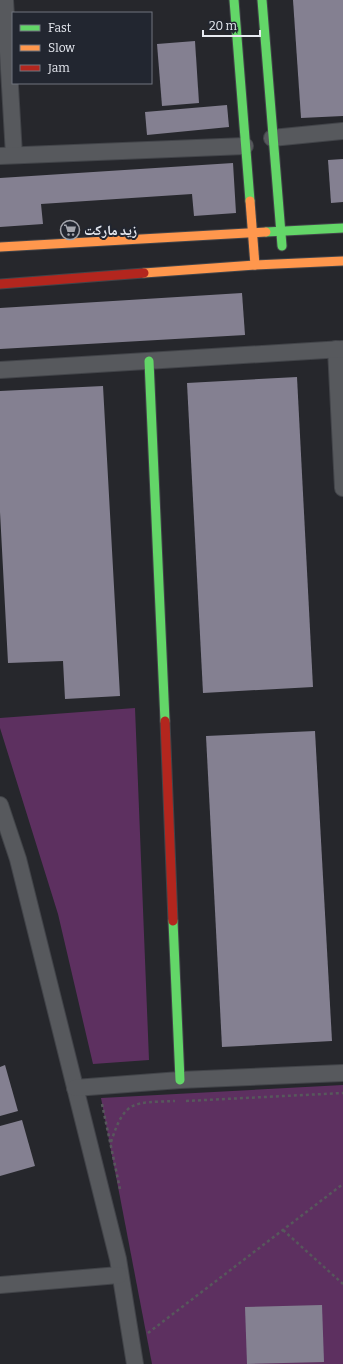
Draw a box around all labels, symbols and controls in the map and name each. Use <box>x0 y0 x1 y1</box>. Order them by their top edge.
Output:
legend <box>12 12 152 84</box>
scale bar <box>203 12 260 38</box>
text: 20 m <box>209 19 238 33</box>
text: Fast <box>48 21 72 35</box>
text: Slow <box>48 41 75 55</box>
text: Jam <box>47 61 70 75</box>
supermarket icon: زيد ماركت <box>59 219 81 241</box>
place label: زيد ماركت <box>84 222 137 239</box>

